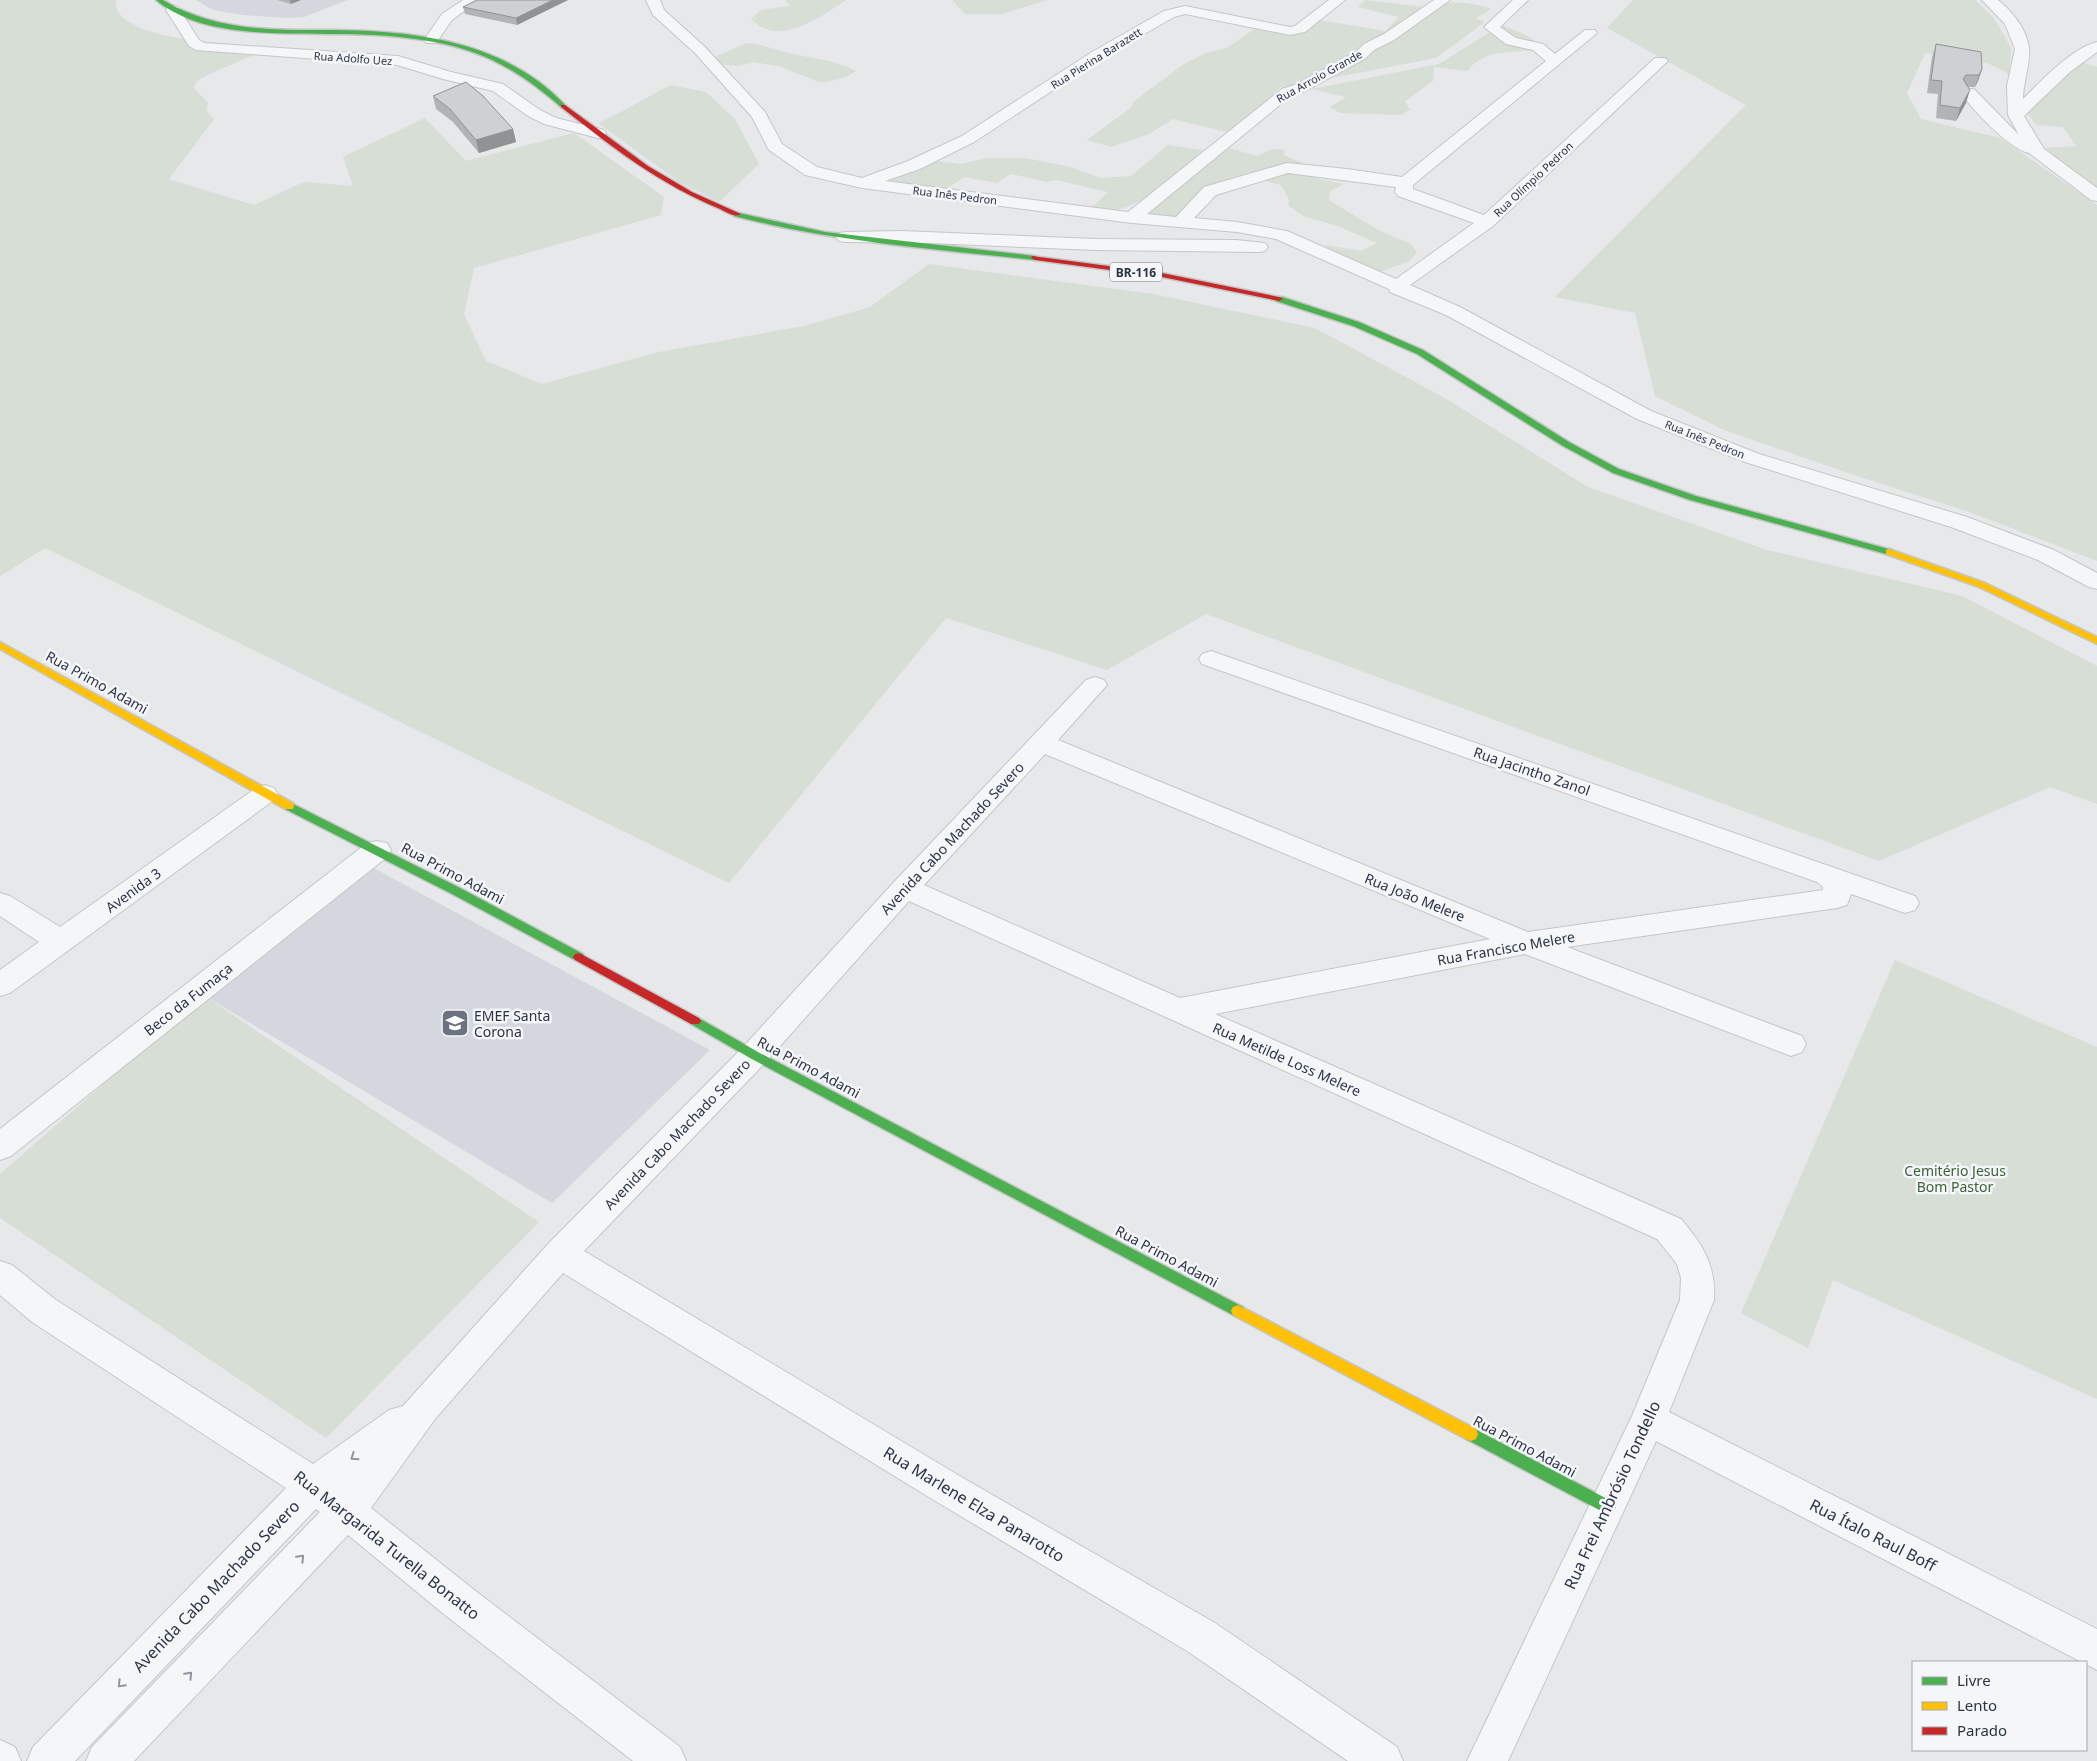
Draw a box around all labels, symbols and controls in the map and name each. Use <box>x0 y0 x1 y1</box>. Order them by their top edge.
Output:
street label: Rua Pierina Barazett <box>1048 24 1144 92</box>
street label: Rua Arroio Grande <box>1273 46 1365 106</box>
street label: Rua Adolfo Uez <box>313 48 393 68</box>
street label: Rua Olímpio Pedron <box>1490 138 1576 220</box>
street label: Rua Inês Pedron <box>912 182 998 208</box>
road number: BR-116 <box>1110 262 1162 282</box>
street label: Rua Inês Pedron <box>1663 416 1747 462</box>
street label: Rua Primo Adami <box>43 646 151 718</box>
street label: Rua Jacintho Zanol <box>1471 742 1593 800</box>
street label: Avenida Cabo Machado Severo <box>876 757 1028 919</box>
street label: Rua Primo Adami <box>398 838 508 908</box>
street label: Avenida 3 <box>101 863 165 917</box>
street label: Rua João Melere <box>1362 868 1468 926</box>
street label: Rua Francisco Melere <box>1436 927 1576 969</box>
street label: Beco da Fumaça <box>140 958 236 1040</box>
place label: EMEF Santa Corona <box>474 1006 550 1041</box>
school or university icon: EMEF Santa Corona <box>440 1008 470 1038</box>
street label: Rua Metilde Loss Melere <box>1210 1018 1364 1100</box>
street label: Rua Primo Adami <box>754 1032 864 1102</box>
street label: Avenida Cabo Machado Severo <box>600 1055 754 1213</box>
park label: Cemitério Jesus Bom Pastor <box>1904 1161 2006 1196</box>
street label: Rua Primo Adami <box>1112 1221 1222 1291</box>
street label: Rua Frei Ambrósio Tondello <box>1559 1397 1665 1593</box>
street label: Rua Primo Adami <box>1470 1411 1580 1481</box>
street label: Rua Marlene Elza Panarotto <box>879 1441 1069 1567</box>
one-way arrow <box>350 1451 359 1460</box>
street label: Rua Margarida Turella Bonatto <box>289 1465 485 1625</box>
street label: Rua Ítalo Raul Boff <box>1806 1494 1941 1577</box>
street label: Avenida Cabo Machado Severo <box>128 1495 304 1677</box>
one-way arrow <box>295 1554 304 1563</box>
legend <box>1912 1661 2087 1751</box>
text: Livre <box>1957 1670 1991 1690</box>
one-way arrow <box>183 1672 192 1681</box>
one-way arrow <box>118 1678 127 1687</box>
text: Lento <box>1957 1695 1997 1715</box>
text: Parado <box>1957 1720 2007 1740</box>

